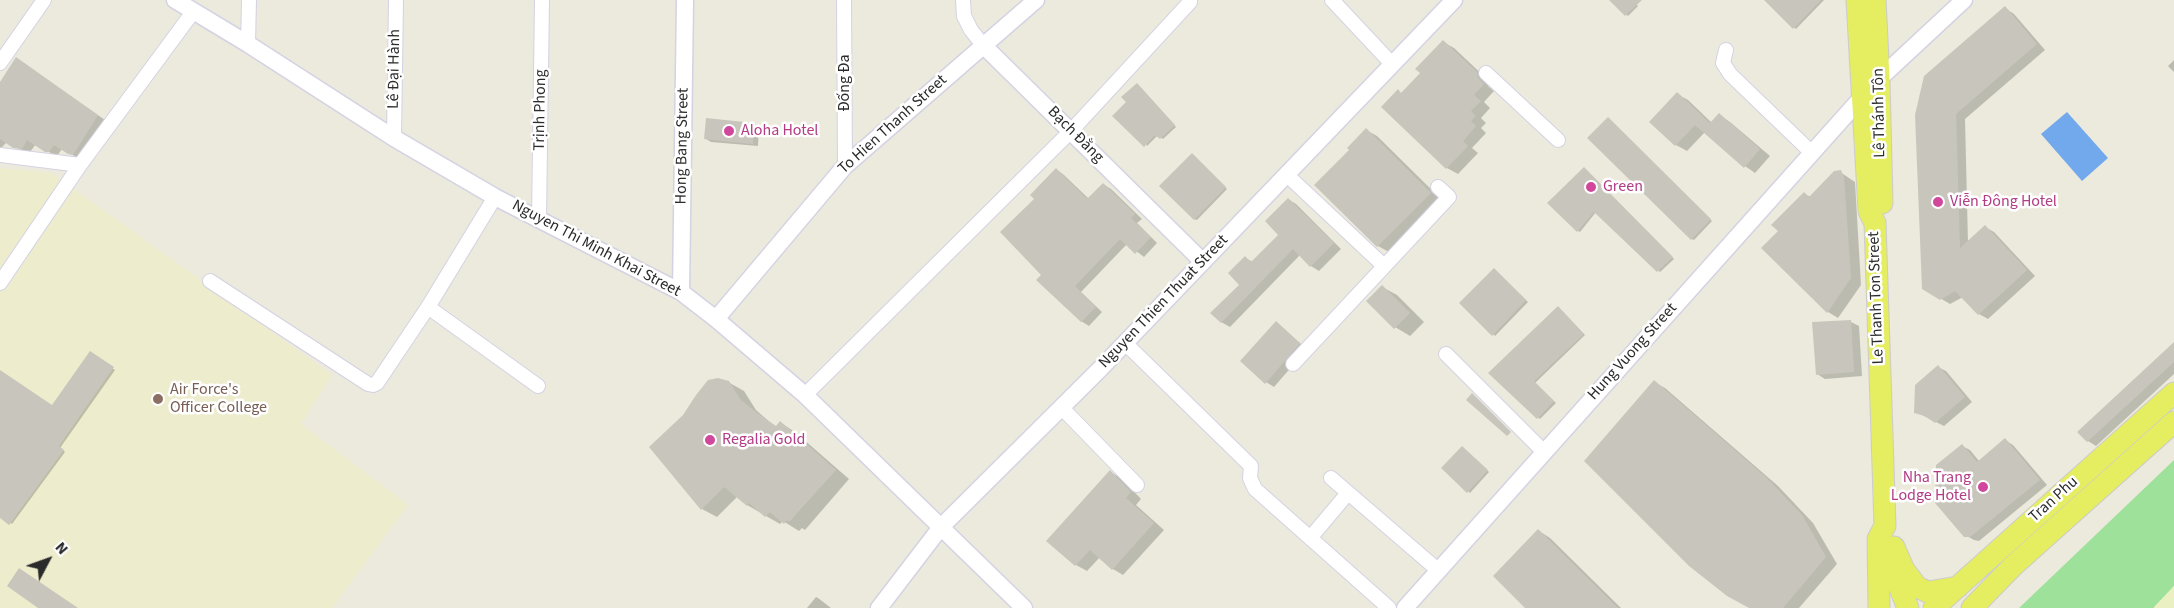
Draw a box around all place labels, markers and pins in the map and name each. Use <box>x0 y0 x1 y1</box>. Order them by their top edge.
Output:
place label: Aloha Hotel <box>741 121 818 141</box>
marker: Aloha Hotel <box>722 124 736 138</box>
place label: Green <box>1603 177 1643 197</box>
marker: Green <box>1584 180 1598 194</box>
place label: Viễn Đông Hotel <box>1950 192 2057 212</box>
marker: Viễn Đông Hotel <box>1931 195 1945 209</box>
place label: Air Force's Officer College <box>170 380 267 418</box>
marker: Air Force's Officer College <box>151 392 165 406</box>
place label: Regalia Gold <box>722 430 805 450</box>
marker: Regalia Gold <box>703 433 717 447</box>
place label: Nha Trang Lodge Hotel <box>1891 468 1971 506</box>
marker: Nha Trang Lodge Hotel <box>1976 480 1990 494</box>

